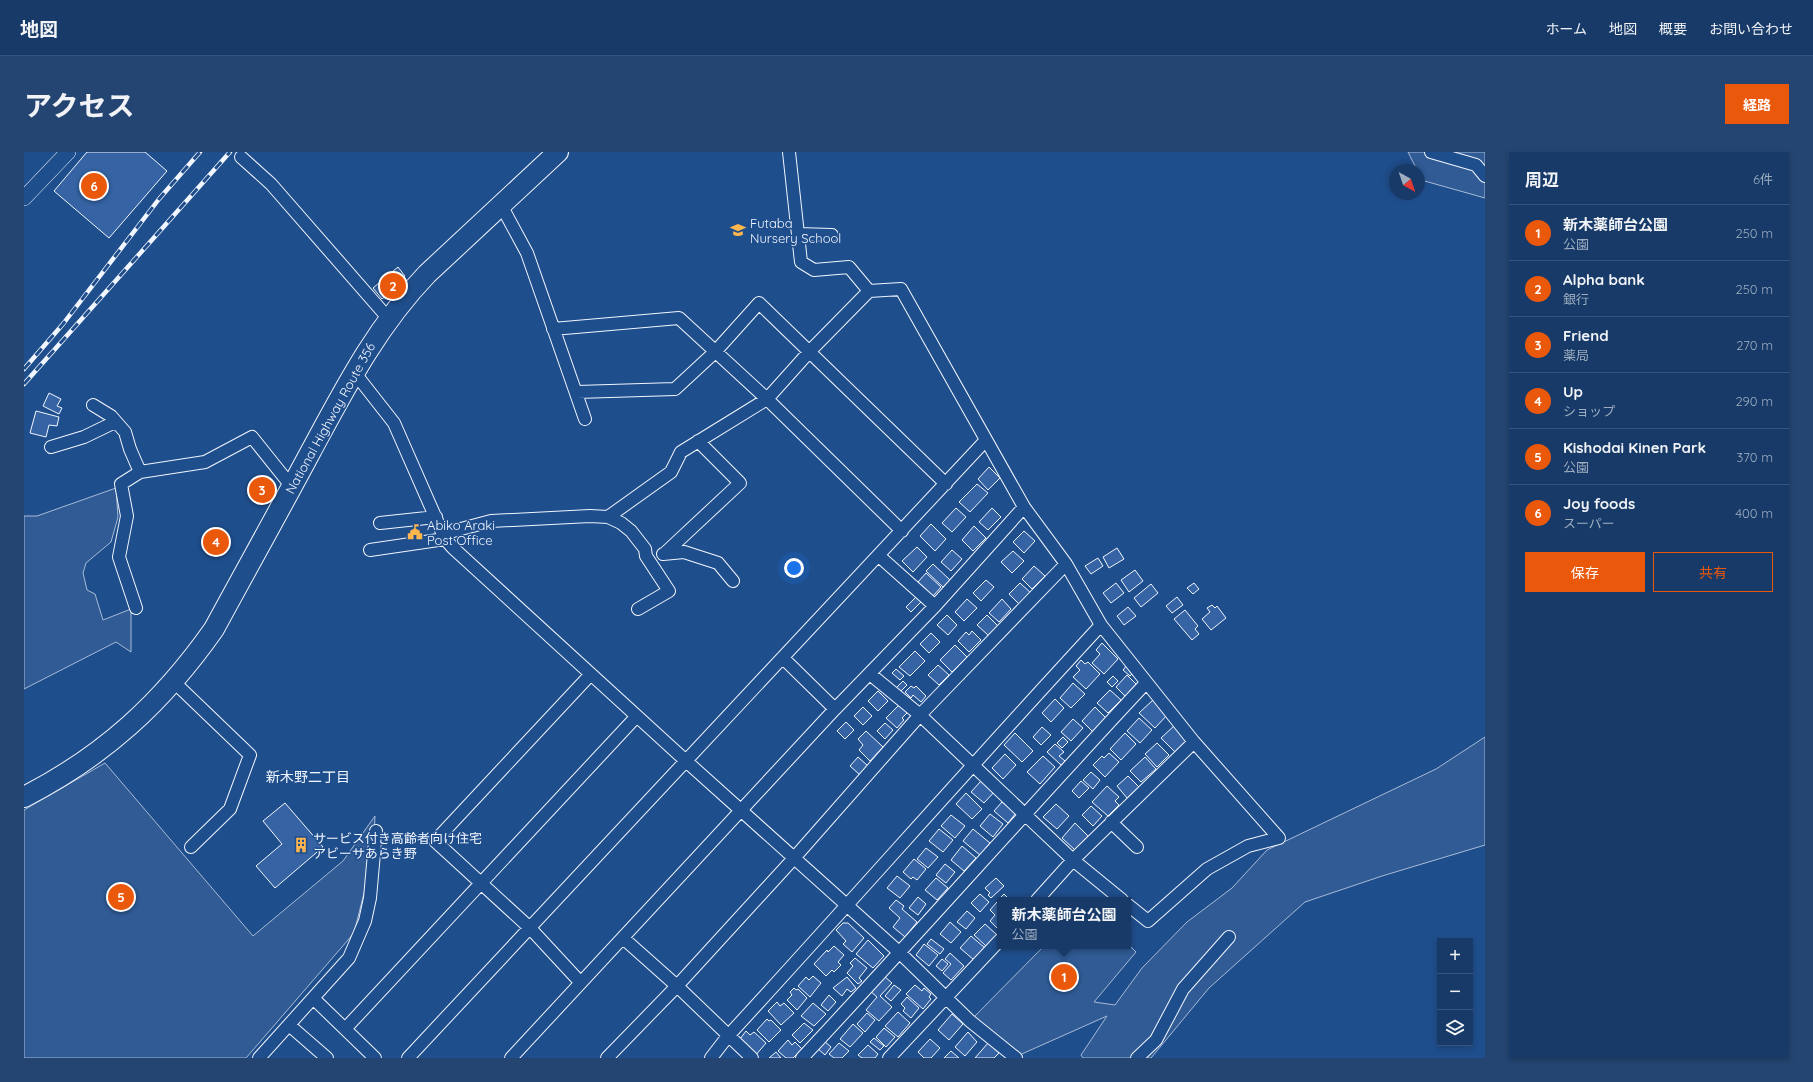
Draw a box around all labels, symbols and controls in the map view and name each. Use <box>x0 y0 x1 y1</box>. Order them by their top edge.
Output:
text: 地図 <box>20 17 58 41</box>
text: ホーム <box>1545 20 1587 38</box>
text: 地図 <box>1609 20 1637 38</box>
text: 概要 <box>1659 20 1687 38</box>
text: お問い合わせ <box>1709 20 1793 38</box>
button: 経路 <box>1725 84 1789 124</box>
text: アクセス <box>24 88 135 123</box>
north arrow <box>1389 164 1425 200</box>
text: 周辺 <box>1525 169 1559 190</box>
pin: 6 <box>81 171 107 201</box>
text: 6件 <box>1753 171 1773 187</box>
place label: Futaba Nursery School <box>750 215 841 246</box>
text: 新木薬師台公園 <box>1563 215 1668 234</box>
school or university icon: Futaba Nursery School <box>729 221 747 239</box>
text: 1 <box>1535 225 1541 241</box>
text: 250 m <box>1736 225 1773 241</box>
text: 公園 <box>1563 236 1589 252</box>
text: Alpha bank <box>1563 270 1645 289</box>
pin: 2 <box>380 271 406 301</box>
text: 2 <box>1534 281 1542 297</box>
text: 250 m <box>1736 281 1773 297</box>
text: 銀行 <box>1563 291 1589 307</box>
text: Friend <box>1563 326 1609 345</box>
text: 3 <box>1535 337 1541 353</box>
text: 270 m <box>1736 337 1773 353</box>
street label: National Highway Route 356 <box>282 340 378 496</box>
text: 薬局 <box>1563 347 1589 363</box>
text: Up <box>1563 382 1583 401</box>
text: 4 <box>1534 393 1542 409</box>
text: 290 m <box>1735 393 1773 409</box>
text: ショップ <box>1563 403 1615 419</box>
text: Kishodai Kinen Park <box>1563 438 1706 457</box>
text: 5 <box>1534 449 1542 465</box>
text: 370 m <box>1736 449 1773 465</box>
text: 公園 <box>1563 459 1589 475</box>
pin: 3 <box>249 475 275 505</box>
text: Joy foods <box>1563 494 1635 513</box>
text: 6 <box>1534 505 1542 521</box>
text: 400 m <box>1735 505 1773 521</box>
text: スーパー <box>1563 515 1615 531</box>
place label: Abiko Araki Post Office <box>427 517 495 548</box>
public building icon: Abiko Araki Post Office <box>406 523 424 541</box>
pin: 4 <box>203 527 229 557</box>
button: 保存 <box>1525 552 1645 592</box>
button: 共有 <box>1653 552 1773 592</box>
your location <box>784 558 804 578</box>
district label: 新木野二丁目 <box>266 768 350 786</box>
place label: サービス付き高齢者向け住宅 アビーサあらき野 <box>313 830 482 861</box>
building icon: サービス付き高齢者向け住宅 アビーサあらき野 <box>292 836 310 854</box>
pin: 5 <box>108 882 134 912</box>
popup <box>997 897 1131 949</box>
text: 新木薬師台公園 <box>1011 905 1117 924</box>
text: 公園 <box>1011 926 1038 942</box>
map controls <box>1437 938 1473 1046</box>
button: + <box>1437 938 1473 974</box>
pin: 1 <box>1051 962 1077 992</box>
button: − <box>1437 974 1473 1010</box>
button: layers <box>1437 1010 1473 1046</box>

